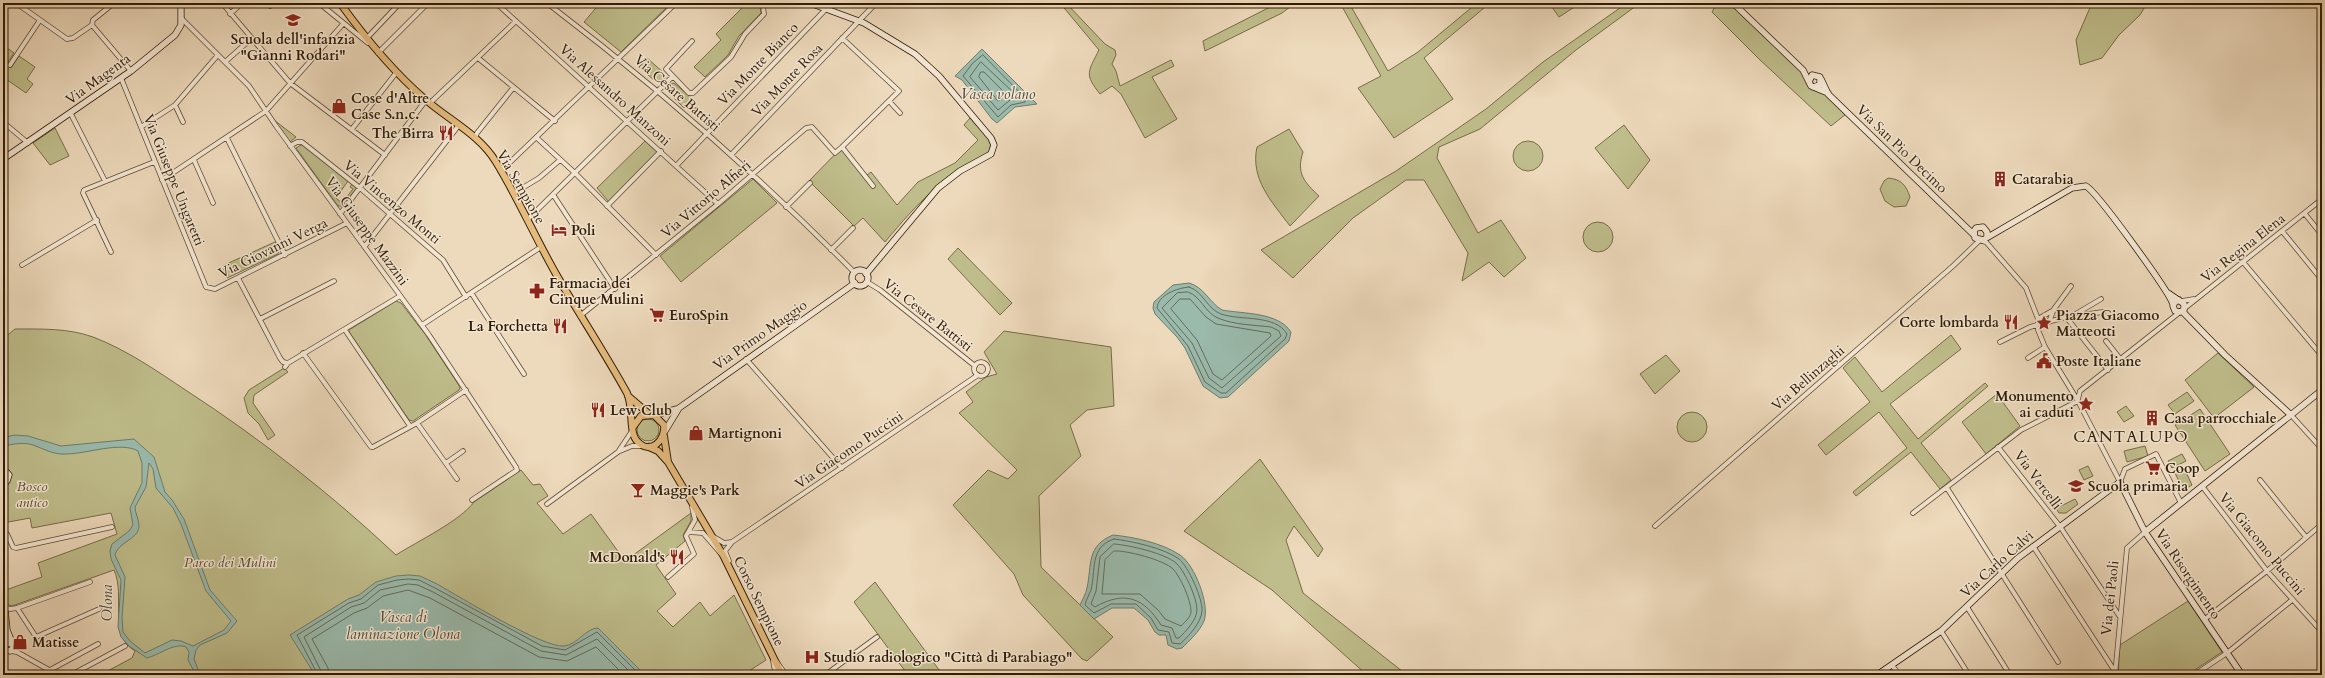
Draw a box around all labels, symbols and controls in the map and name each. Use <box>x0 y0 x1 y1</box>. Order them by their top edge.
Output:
school or university icon: Scuola dell'infanzia "Gianni Rodari" <box>284 11 302 29</box>
street label: Via Monte Bianco <box>713 18 803 110</box>
place label: Scuola dell'infanzia "Gianni Rodari" <box>231 30 355 65</box>
street label: Via Monte Rosa <box>747 39 827 121</box>
street label: Via Alessandro Manzoni <box>555 40 675 150</box>
street label: Via Magenta <box>62 49 134 109</box>
street label: Via Cesare Battisti <box>630 50 724 136</box>
water label: Vasca volano <box>960 84 1036 104</box>
place label: Cose d'Altre Case S.n.c. <box>351 89 429 124</box>
shop icon: Cose d'Altre Case S.n.c. <box>330 97 348 115</box>
street label: Via San Pio Decimo <box>1852 101 1952 198</box>
street label: Via Giuseppe Ungaretti <box>139 111 209 249</box>
place label: The Birra <box>372 124 434 143</box>
restaurant icon: The Birra <box>437 124 455 142</box>
street label: Via Sempione <box>492 147 550 227</box>
street label: Via Vincenzo Monti <box>339 156 445 248</box>
street label: Via Vittorio Alfieri <box>657 156 755 242</box>
building icon: Catarabia <box>1991 170 2009 188</box>
place label: Catarabia <box>2012 170 2074 189</box>
street label: Via Giuseppe Mazzini <box>321 173 413 289</box>
street label: Via Regina Elena <box>2197 209 2289 287</box>
street label: Via Giovanni Verga <box>215 213 331 283</box>
hotel icon: Poli <box>550 221 568 239</box>
place label: Poli <box>571 221 596 240</box>
place label: Farmacia dei Cinque Mulini <box>549 274 645 309</box>
street label: Via Cesare Battisti <box>879 274 977 356</box>
pharmacy icon: Farmacia dei Cinque Mulini <box>528 282 546 300</box>
street label: Via Primo Maggio <box>709 295 811 375</box>
supermarket icon: EuroSpin <box>648 306 666 324</box>
place label: EuroSpin <box>669 306 729 325</box>
place label: Piazza Giacomo Matteotti <box>2056 306 2159 341</box>
place label: Corte lombarda <box>1899 313 1999 332</box>
restaurant icon: Corte lombarda <box>2002 313 2020 331</box>
place icon: Piazza Giacomo Matteotti <box>2035 314 2053 332</box>
place label: La Forchetta <box>468 317 548 336</box>
restaurant icon: La Forchetta <box>551 317 569 335</box>
street label: Via Bellinzaghi <box>1768 341 1849 415</box>
public building icon: Poste Italiane <box>2035 352 2053 370</box>
place label: Poste Italiane <box>2056 352 2142 371</box>
place label: Monumento ai caduti <box>1995 387 2075 422</box>
place icon: Monumento ai caduti <box>2077 395 2095 413</box>
restaurant icon: Lew Club <box>589 401 607 419</box>
place label: Lew Club <box>610 401 672 420</box>
street label: Via Giacomo Puccini <box>791 407 907 493</box>
building icon: Casa parrocchiale <box>2143 409 2161 427</box>
place label: Casa parrocchiale <box>2164 409 2277 428</box>
shop icon: Martignoni <box>687 424 705 442</box>
place label: Martignoni <box>708 424 782 443</box>
district label: CANTALUPO <box>2073 426 2189 448</box>
street label: Via Vercelli <box>2009 446 2067 514</box>
supermarket icon: Coop <box>2144 459 2162 477</box>
place label: Coop <box>2165 459 2200 478</box>
park label: Bosco antico <box>16 477 48 512</box>
school or university icon: Scuola primaria <box>2067 477 2085 495</box>
place label: Scuola primaria <box>2088 477 2188 496</box>
bar icon: Maggie's Park <box>629 481 647 499</box>
place label: Maggie's Park <box>650 481 740 500</box>
street label: Via Giacomo Puccini <box>2215 489 2309 599</box>
street label: Via Risorgimento <box>2151 525 2225 623</box>
street label: Via Carlo Calvi <box>1956 526 2038 602</box>
place label: McDonald's <box>589 548 665 567</box>
restaurant icon: McDonald's <box>668 548 686 566</box>
park label: Parco dei Mulini <box>184 553 276 572</box>
street label: Corso Sempione <box>729 553 789 649</box>
street label: Via dei Paoli <box>2097 560 2123 636</box>
water label: Olona <box>97 584 117 622</box>
water label: Vasca di laminazione Olona <box>346 607 460 644</box>
shop icon: Matisse <box>11 633 29 651</box>
place label: Matisse <box>32 633 79 652</box>
hospital icon: Studio radiologico "Città di Parabiago" <box>803 648 821 666</box>
place label: Studio radiologico "Città di Parabiago" <box>824 648 1072 667</box>

